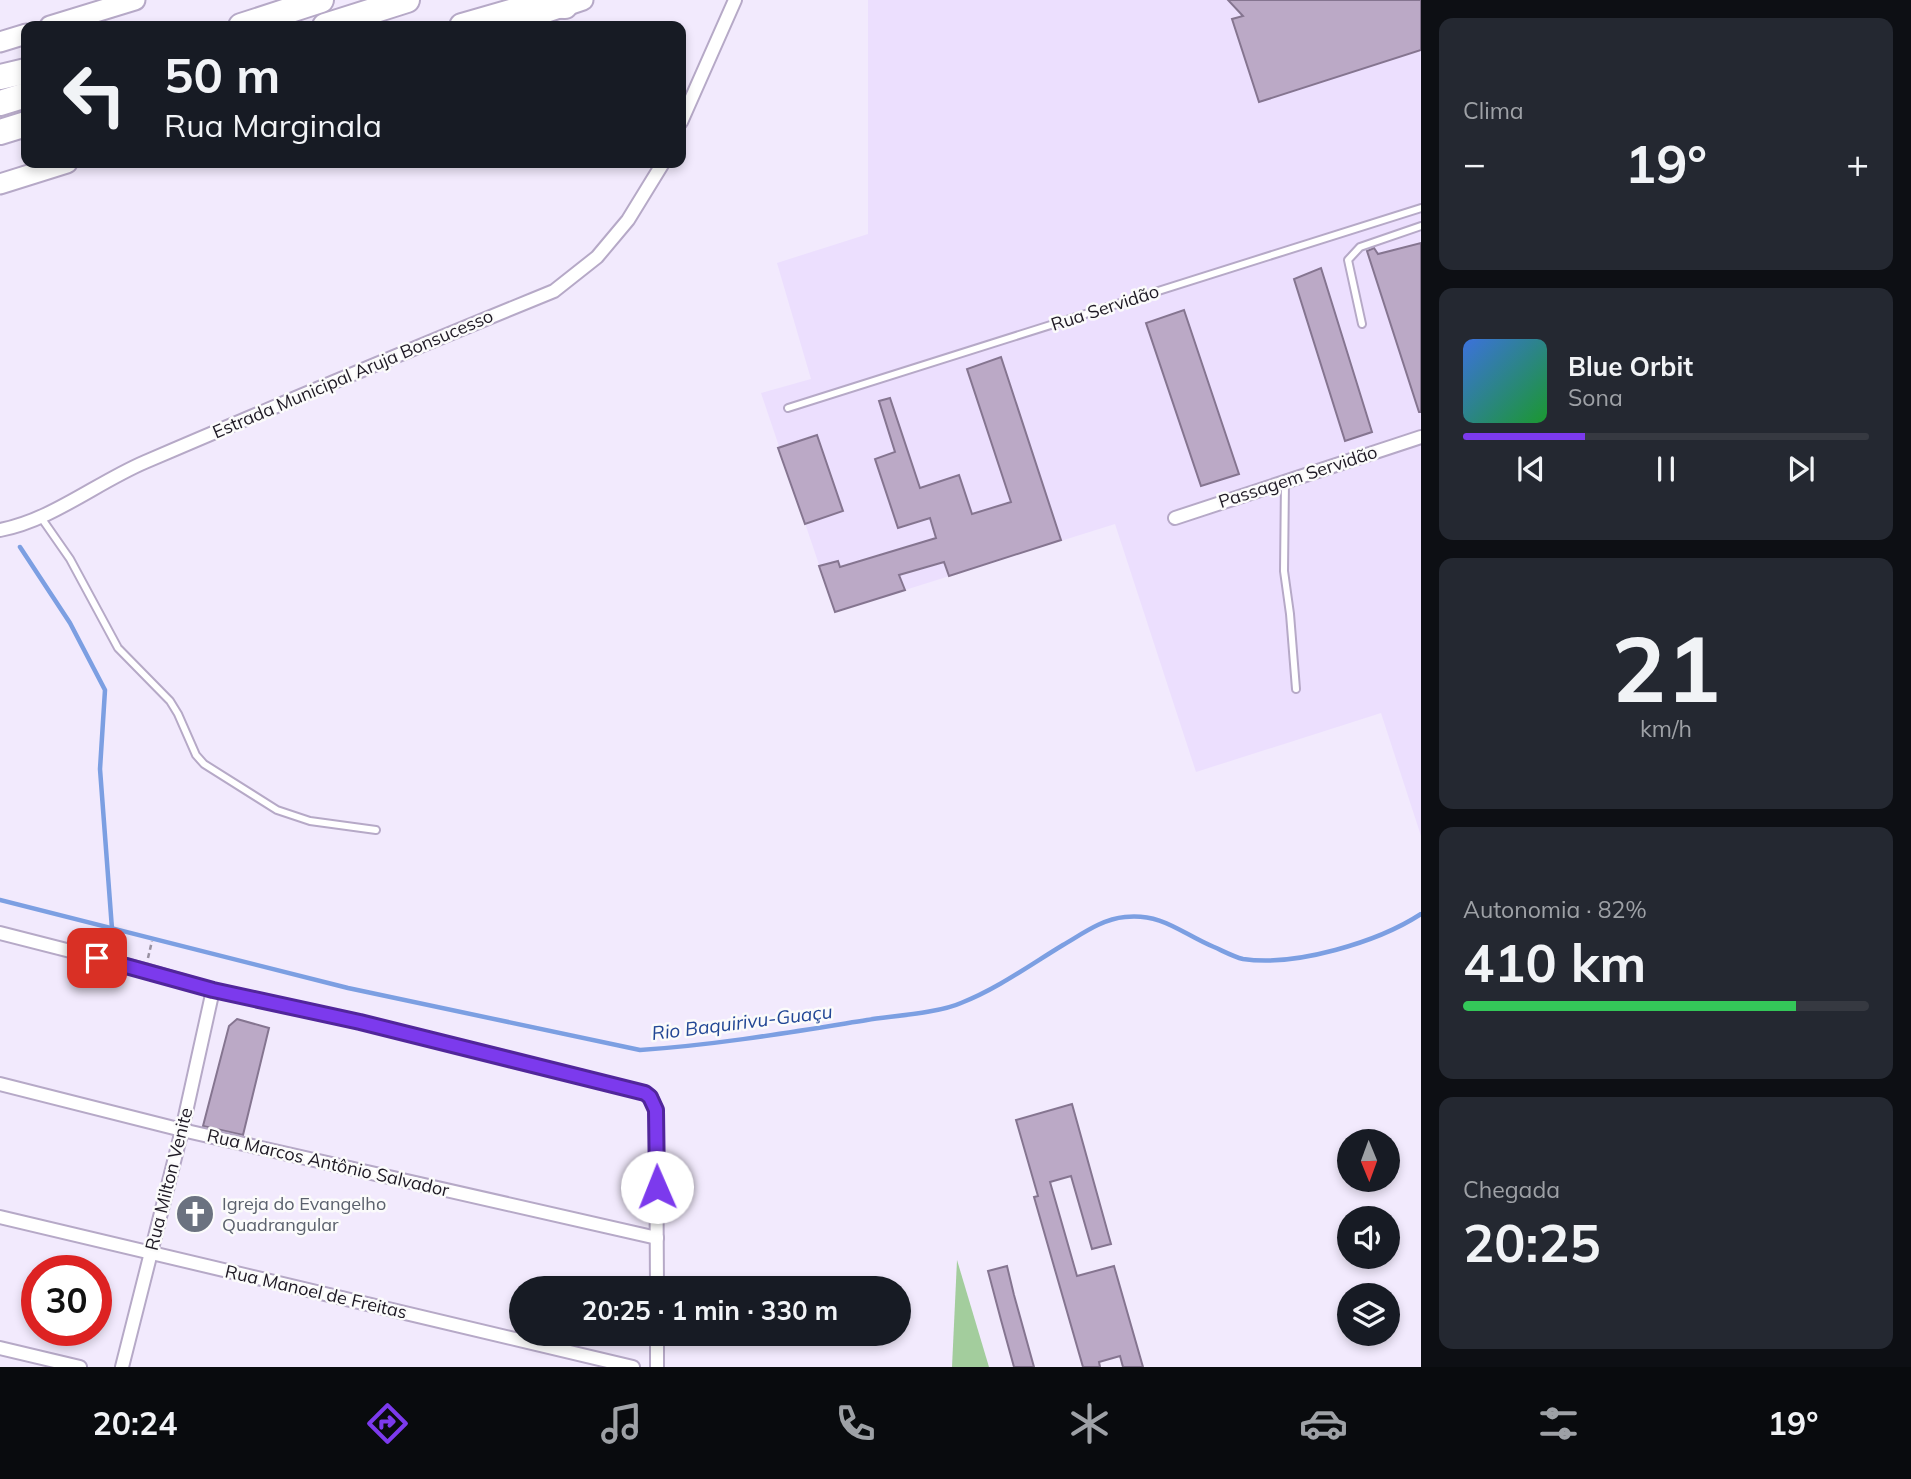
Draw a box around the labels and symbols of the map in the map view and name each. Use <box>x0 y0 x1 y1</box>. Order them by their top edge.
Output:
street label: Rua Servidão <box>1048 279 1162 336</box>
street label: Estrada Municipal Aruja Bonsucesso <box>209 304 497 443</box>
street label: Passagem Servidão <box>1215 440 1380 513</box>
pin <box>67 928 127 988</box>
water label: Rio Baquirivu-Guaçu <box>650 999 834 1045</box>
street label: Rua Milton Venite <box>140 1105 197 1253</box>
street label: Rua Marcos Antônio Salvador <box>205 1123 452 1202</box>
north arrow <box>1337 1129 1400 1192</box>
position arrow <box>620 1150 694 1224</box>
place label: Igreja do Evangelho Quadrangular <box>222 1192 386 1236</box>
church icon: Igreja do Evangelho Quadrangular <box>174 1193 216 1235</box>
speed limit sign: 30 <box>21 1255 112 1346</box>
street label: Rua Manoel de Freitas <box>223 1259 409 1324</box>

